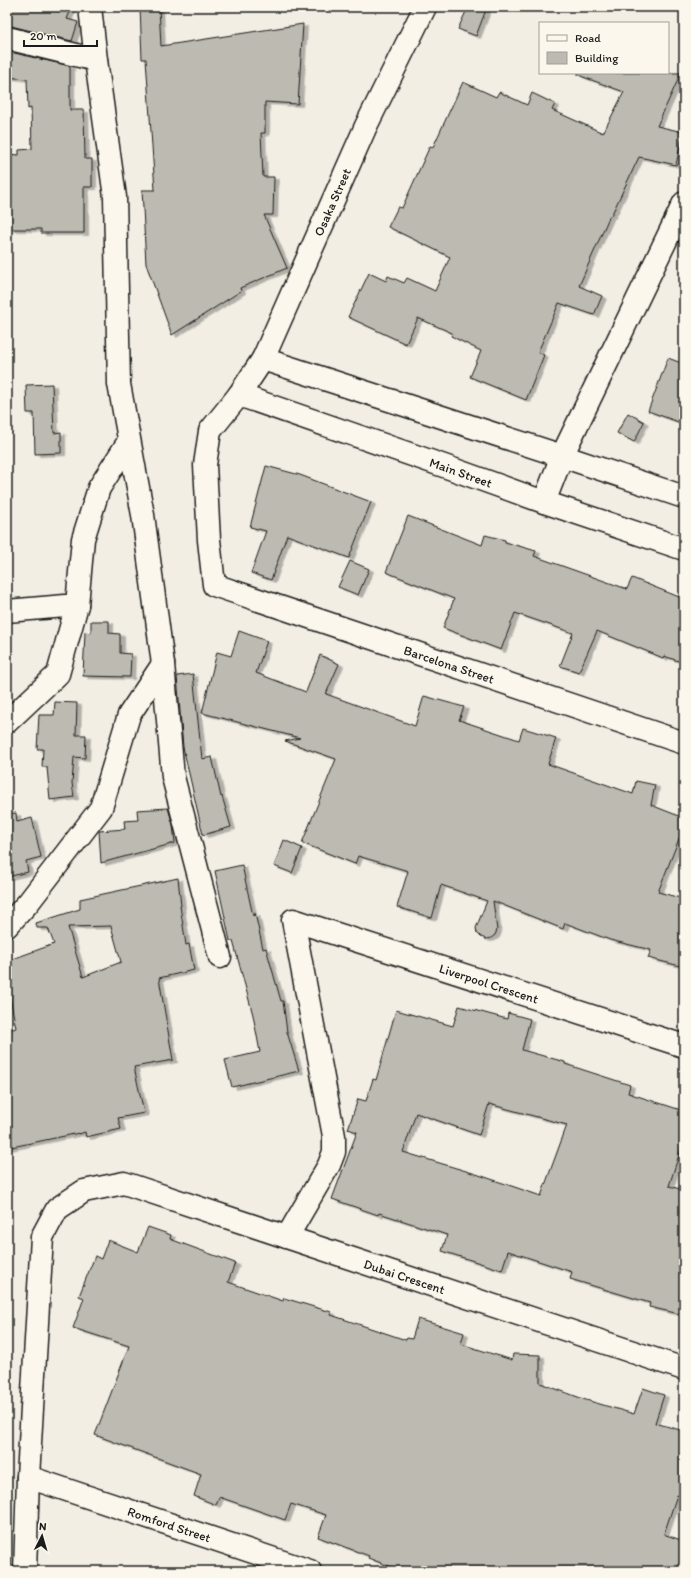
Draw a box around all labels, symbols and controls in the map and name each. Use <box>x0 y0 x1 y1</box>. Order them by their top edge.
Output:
scale bar <box>24 22 97 48</box>
legend <box>539 22 669 74</box>
text: 20 m <box>30 29 57 43</box>
text: Road <box>575 31 601 45</box>
text: Building <box>575 51 619 65</box>
street label: Osaka Street <box>311 166 354 238</box>
street label: Main Street <box>428 455 494 491</box>
street label: Barcelona Street <box>402 642 496 687</box>
street label: Liverpool Crescent <box>437 961 540 1007</box>
street label: Dubai Crescent <box>362 1256 447 1297</box>
street label: Romford Street <box>126 1504 213 1545</box>
north arrow <box>22 1516 62 1556</box>
text: N <box>39 1520 47 1533</box>

